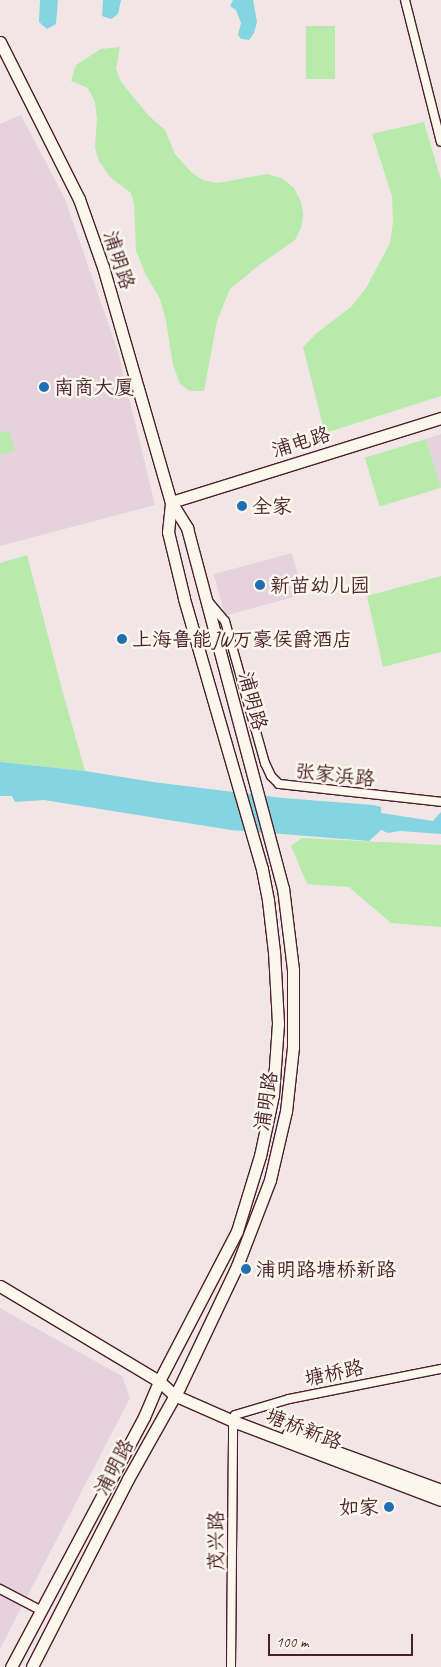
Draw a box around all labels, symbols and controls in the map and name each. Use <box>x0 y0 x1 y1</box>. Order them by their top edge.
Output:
street label: 浦明路 <box>98 228 140 292</box>
place label: 南商大厦 <box>54 375 134 399</box>
marker: 南商大厦 <box>38 381 50 393</box>
street label: 浦电路 <box>269 422 333 462</box>
place label: 全家 <box>252 494 292 518</box>
marker: 全家 <box>236 500 248 512</box>
place label: 新苗幼儿园 <box>270 573 370 597</box>
marker: 新苗幼儿园 <box>254 579 266 591</box>
place label: 上海鲁能JW万豪侯爵酒店 <box>132 627 353 651</box>
marker: 上海鲁能JW万豪侯爵酒店 <box>116 633 128 645</box>
street label: 浦明路 <box>234 669 272 733</box>
street label: 张家浜路 <box>294 759 376 791</box>
street label: 浦明路 <box>249 1069 283 1133</box>
place label: 浦明路塘桥新路 <box>256 1257 396 1281</box>
marker: 浦明路塘桥新路 <box>240 1263 252 1275</box>
street label: 塘桥路 <box>302 1355 366 1391</box>
street label: 塘桥新路 <box>262 1403 346 1455</box>
street label: 浦明路 <box>89 1435 139 1499</box>
place label: 如家 <box>339 1495 379 1519</box>
marker: 如家 <box>383 1501 395 1513</box>
street label: 茂兴路 <box>204 1511 228 1571</box>
scale bar <box>271 1624 416 1656</box>
text: 100 m <box>276 1633 308 1652</box>

